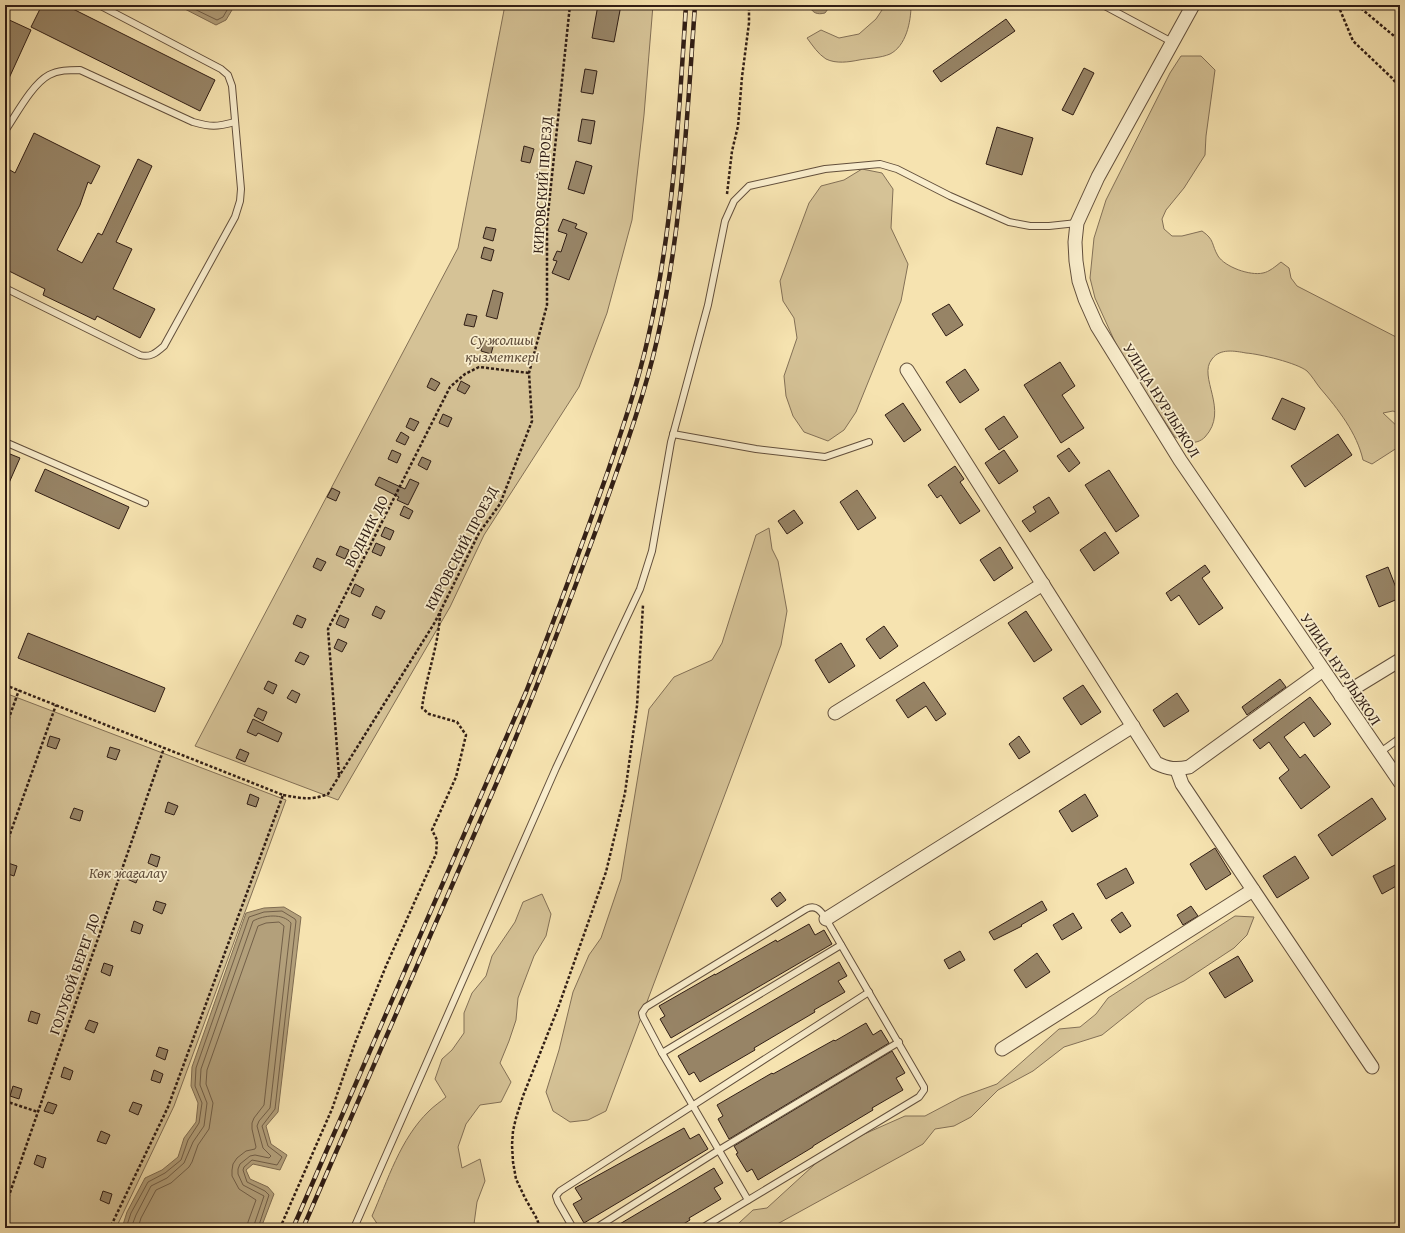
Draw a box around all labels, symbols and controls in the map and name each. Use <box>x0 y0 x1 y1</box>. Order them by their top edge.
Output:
street label: КИРОВСКИЙ ПРОЕЗД <box>527 115 557 254</box>
park label: Су жолшы қызметкері <box>465 329 539 367</box>
street label: УЛИЦА НУРЛЫЖОЛ <box>1118 339 1206 462</box>
street label: КИРОВСКИЙ ПРОЕЗД <box>419 482 503 614</box>
street label: ВОДНИК ДО <box>339 491 393 571</box>
street label: УЛИЦА НУРЛЫЖОЛ <box>1296 609 1387 730</box>
park label: Көк жағалау <box>89 862 167 883</box>
street label: ГОЛУБОЙ БЕРЕГ ДО <box>43 911 105 1037</box>

